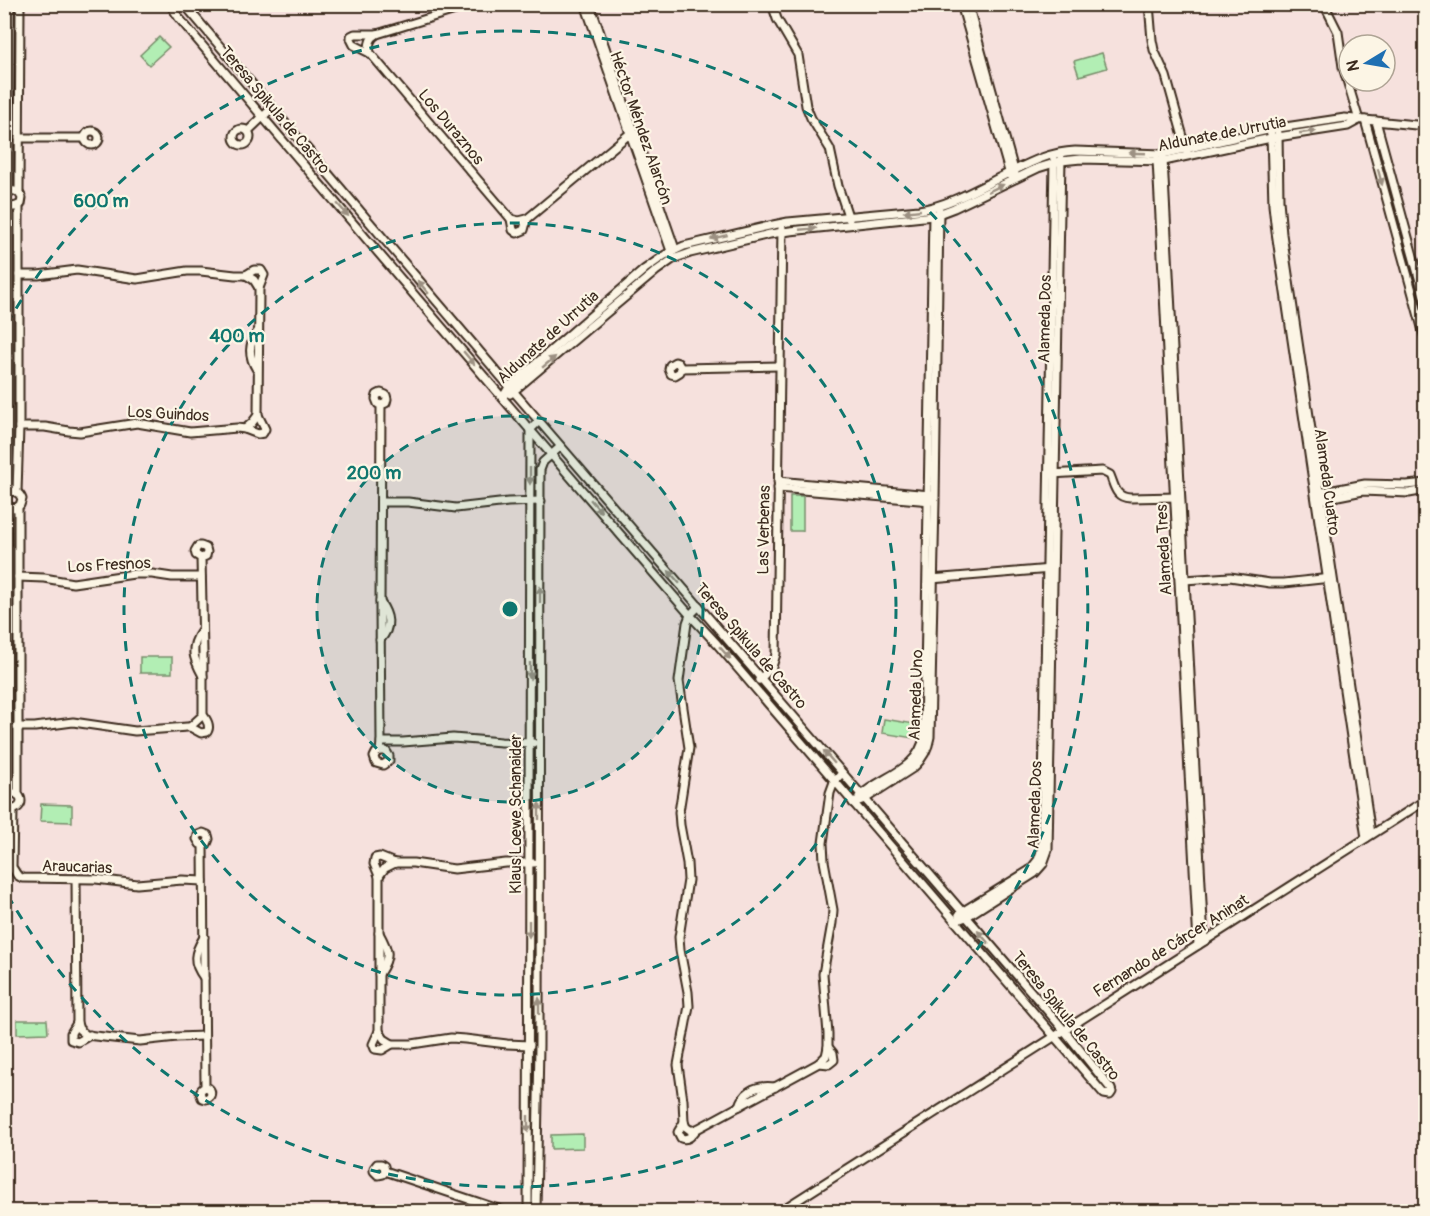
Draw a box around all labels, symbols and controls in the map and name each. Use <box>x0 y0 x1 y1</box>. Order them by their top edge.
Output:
north arrow <box>1337 33 1397 93</box>
street label: Teresa Spikula de Castro <box>216 42 335 178</box>
street label: Héctor Méndez Alarcón <box>605 49 677 207</box>
text: N <box>1342 58 1364 73</box>
street label: Los Duraznos <box>414 85 488 169</box>
street label: Aldunate de Urrutia <box>1156 112 1288 156</box>
one-way arrow <box>1298 127 1317 136</box>
one-way arrow <box>1127 149 1146 158</box>
one-way arrow <box>1376 168 1385 186</box>
one-way arrow <box>988 184 1005 193</box>
text: 600 m <box>74 190 128 213</box>
one-way arrow <box>336 202 349 217</box>
one-way arrow <box>903 206 922 215</box>
one-way arrow <box>798 224 817 234</box>
one-way arrow <box>710 233 729 242</box>
street label: Alameda Dos <box>1034 275 1056 363</box>
one-way arrow <box>417 279 430 294</box>
street label: Aldunate de Urrutia <box>493 286 603 388</box>
text: 400 m <box>210 325 264 348</box>
one-way arrow <box>462 350 475 365</box>
one-way arrow <box>541 356 557 369</box>
street label: Los Guindos <box>127 402 209 426</box>
street label: Alameda Cuatro <box>1310 427 1344 537</box>
text: 200 m <box>347 462 401 485</box>
one-way arrow <box>525 467 535 486</box>
street label: Las Verbenas <box>753 485 775 575</box>
one-way arrow <box>589 498 602 513</box>
street label: Alameda Tres <box>1152 504 1176 596</box>
street label: Los Fresnos <box>67 553 151 577</box>
one-way arrow <box>668 570 681 585</box>
street label: Teresa Spikula de Castro <box>691 579 811 713</box>
one-way arrow <box>535 586 545 605</box>
centre of rings <box>500 599 520 619</box>
one-way arrow <box>718 645 731 661</box>
street label: Alameda Uno <box>904 649 928 741</box>
one-way arrow <box>525 662 535 681</box>
street label: Klaus Loewe Schanaider <box>506 734 526 894</box>
one-way arrow <box>823 750 836 765</box>
street label: Alameda Dos <box>1023 761 1047 849</box>
one-way arrow <box>534 802 544 821</box>
street label: Araucarias <box>42 856 112 878</box>
street label: Fernando de Cárcer Aninat <box>1090 890 1253 1002</box>
one-way arrow <box>524 920 534 939</box>
one-way arrow <box>977 930 990 945</box>
street label: Teresa Spikula de Castro <box>1008 947 1125 1085</box>
one-way arrow <box>534 997 544 1016</box>
one-way arrow <box>523 1115 533 1134</box>

